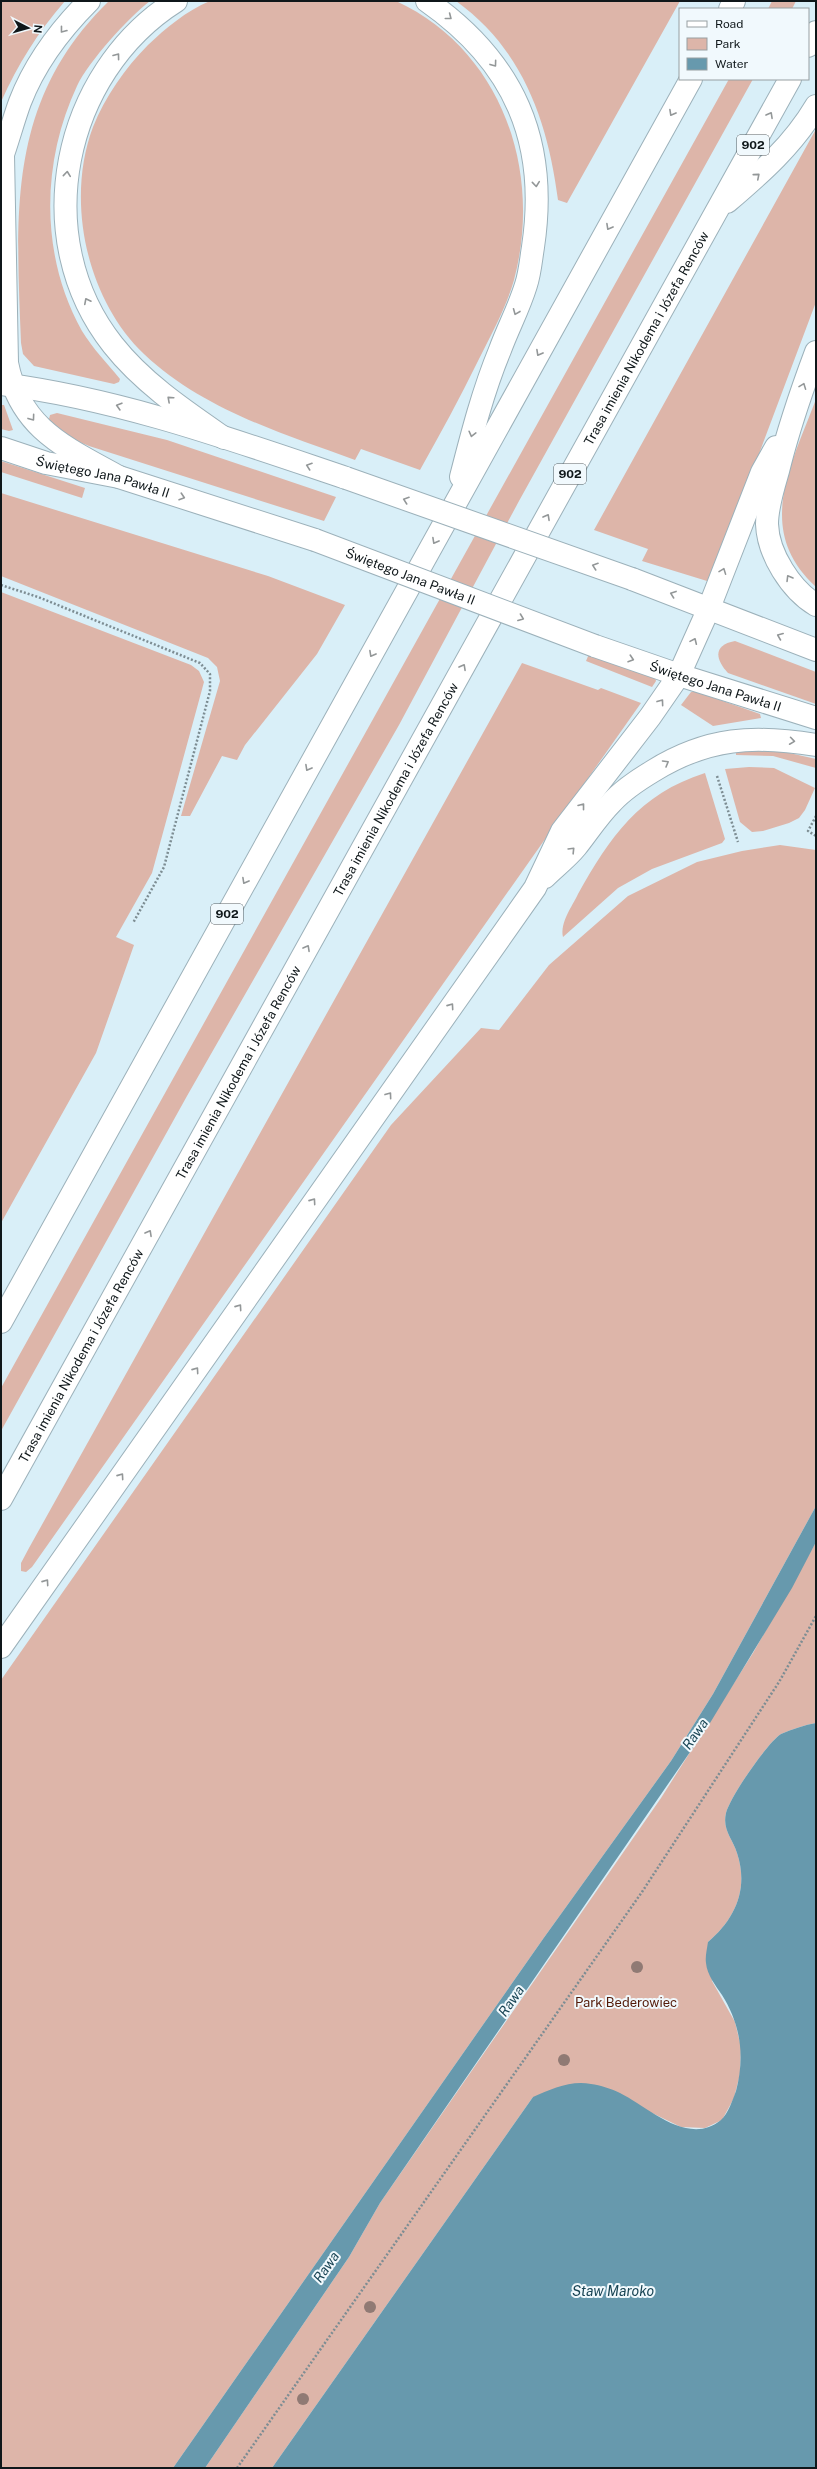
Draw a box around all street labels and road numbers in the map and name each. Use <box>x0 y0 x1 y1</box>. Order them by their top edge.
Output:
road number: 902 <box>737 135 769 155</box>
street label: Trasa imienia Nikodema i Józefa Renców <box>581 229 712 448</box>
street label: Świętego Jana Pawła II <box>34 452 172 501</box>
road number: 902 <box>554 464 586 484</box>
street label: Świętego Jana Pawła II <box>343 544 477 608</box>
street label: Świętego Jana Pawła II <box>648 657 783 715</box>
street label: Trasa imienia Nikodema i Józefa Renców <box>330 680 461 899</box>
road number: 902 <box>211 904 243 924</box>
street label: Trasa imienia Nikodema i Józefa Renców <box>173 963 304 1182</box>
street label: Trasa imienia Nikodema i Józefa Renców <box>16 1246 146 1465</box>

